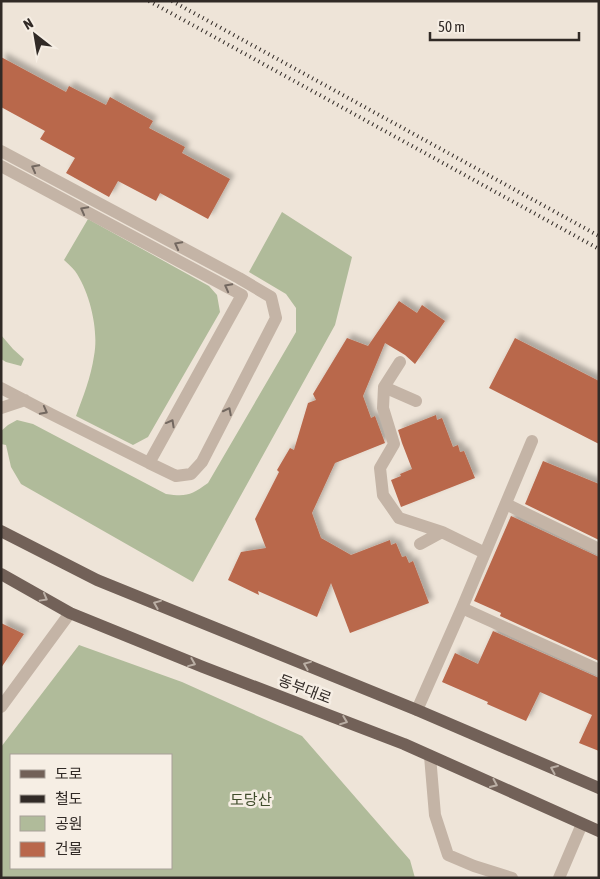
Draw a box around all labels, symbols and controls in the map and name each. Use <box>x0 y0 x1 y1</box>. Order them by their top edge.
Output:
north arrow <box>10 10 60 60</box>
scale bar <box>430 10 579 42</box>
text: N <box>21 15 36 33</box>
text: 50 m <box>438 18 465 35</box>
one-way arrow <box>31 165 40 175</box>
one-way arrow <box>81 207 90 217</box>
one-way arrow <box>174 241 183 251</box>
one-way arrow <box>224 283 233 293</box>
one-way arrow <box>39 405 48 415</box>
one-way arrow <box>222 407 232 416</box>
one-way arrow <box>165 419 175 428</box>
one-way arrow <box>38 592 47 602</box>
one-way arrow <box>153 600 162 610</box>
one-way arrow <box>188 658 196 668</box>
one-way arrow <box>303 661 312 672</box>
street label: 동부대로 <box>276 671 334 707</box>
one-way arrow <box>339 715 348 725</box>
legend <box>10 754 172 869</box>
one-way arrow <box>550 764 559 775</box>
text: 도로 <box>55 765 83 782</box>
one-way arrow <box>489 778 498 789</box>
text: 철도 <box>55 790 83 807</box>
park label: 도당산 <box>230 791 272 808</box>
text: 공원 <box>55 815 83 832</box>
text: 건물 <box>55 840 83 857</box>

